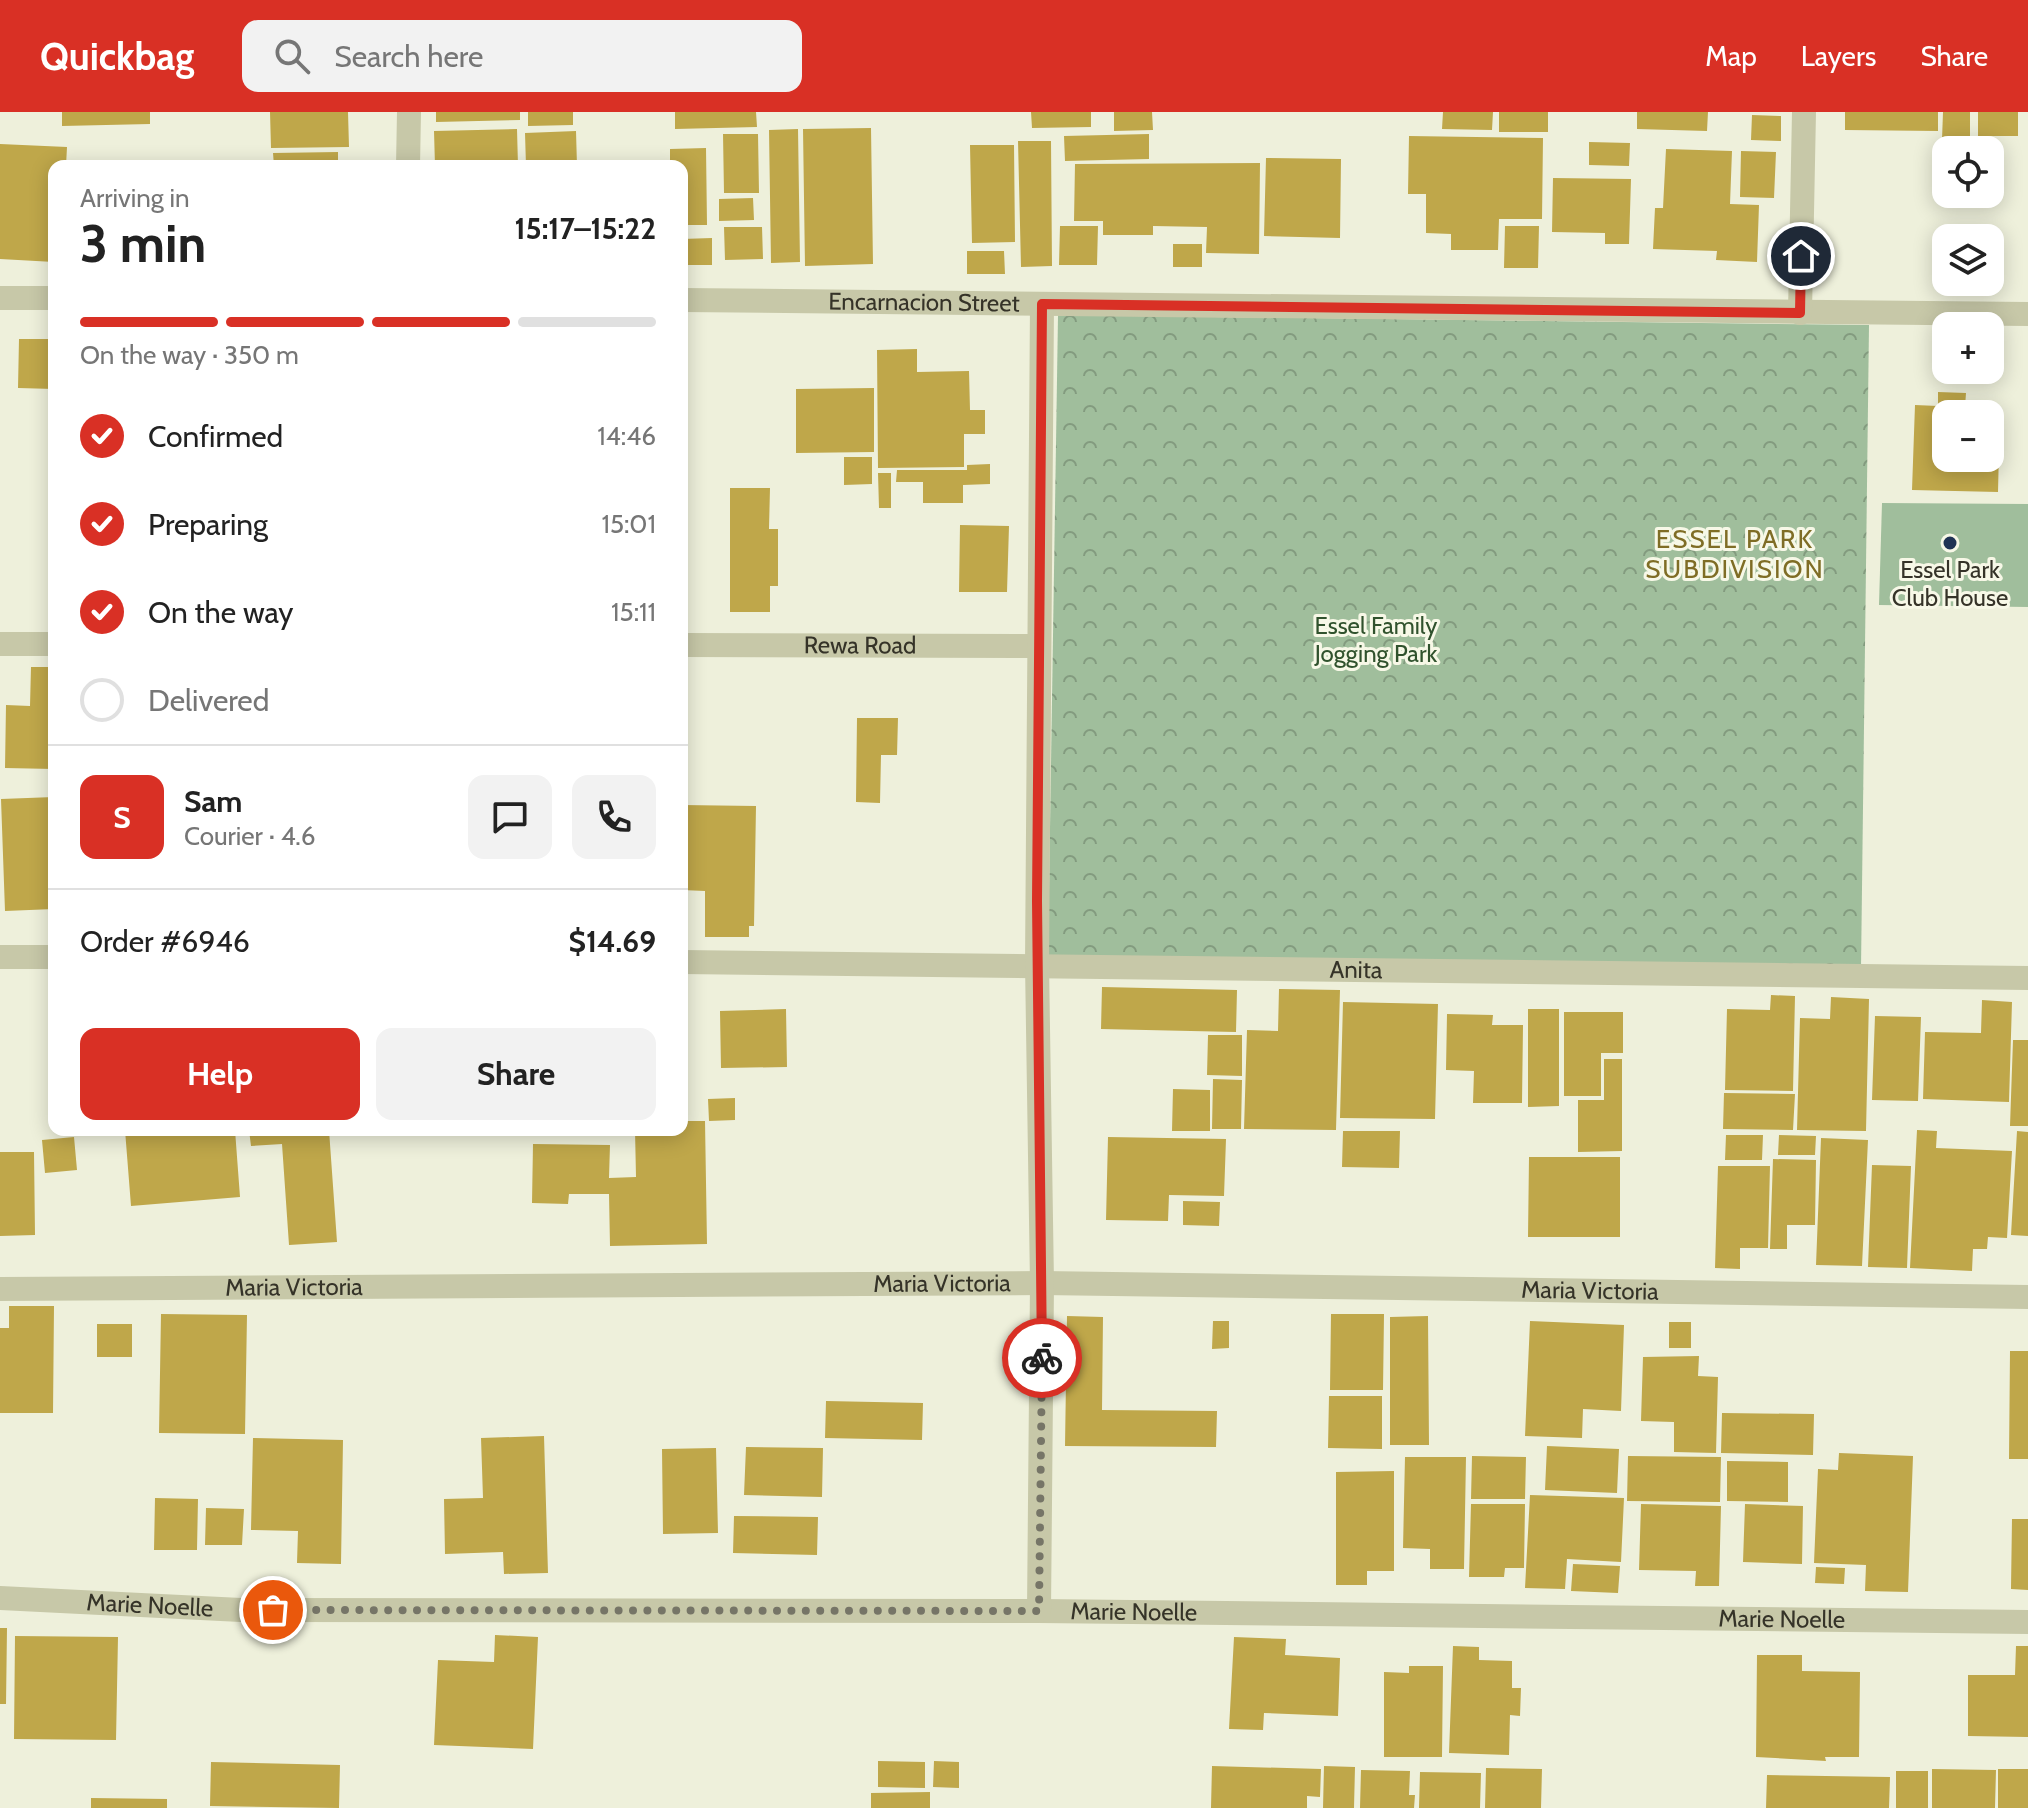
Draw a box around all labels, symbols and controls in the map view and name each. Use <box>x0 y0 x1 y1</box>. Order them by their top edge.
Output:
search box <box>242 20 802 92</box>
text: Quickbag <box>40 33 194 80</box>
icon: search <box>270 34 314 78</box>
text: Search here <box>334 38 483 75</box>
text: Map <box>1705 39 1757 73</box>
text: Layers <box>1801 39 1876 73</box>
text: Share <box>1920 39 1988 73</box>
map controls <box>1932 136 2004 472</box>
button: locate <box>1932 136 2004 208</box>
text: Arriving in <box>80 182 190 214</box>
text: 15:17–15:22 <box>514 210 656 247</box>
text: 3 min <box>80 212 206 275</box>
pin <box>1767 222 1835 290</box>
button: layers <box>1932 224 2004 296</box>
icon: home <box>1779 234 1823 278</box>
street label: Encarnacion Street <box>828 287 1020 318</box>
button: + <box>1932 312 2004 384</box>
text: On the way · 350 m <box>80 339 299 371</box>
button: − <box>1932 400 2004 472</box>
icon: check <box>80 414 124 458</box>
text: Confirmed <box>148 418 283 455</box>
text: 14:46 <box>597 420 656 452</box>
icon: check <box>80 502 124 546</box>
text: Preparing <box>148 506 268 543</box>
text: 15:01 <box>601 508 656 540</box>
district label: ESSEL PARK SUBDIVISION <box>1645 523 1825 585</box>
marker: Essel Park Club House <box>1941 534 1959 552</box>
place label: Essel Park Club House <box>1892 555 2008 612</box>
icon: check <box>80 590 124 634</box>
text: On the way <box>148 594 293 631</box>
text: 15:11 <box>611 596 656 628</box>
park label: Essel Family Jogging Park <box>1314 611 1437 668</box>
street label: Rewa Road <box>804 630 916 660</box>
text: Delivered <box>148 682 269 719</box>
button: chat <box>468 775 552 859</box>
button: phone <box>572 775 656 859</box>
text: Sam <box>184 783 242 820</box>
text: S <box>113 799 131 836</box>
text: Courier · 4.6 <box>184 820 316 852</box>
text: Order #6946 <box>80 923 250 960</box>
text: $14.69 <box>569 923 656 960</box>
street label: Anita <box>1329 955 1383 984</box>
button: Help <box>80 1028 360 1120</box>
button: Share <box>376 1028 656 1120</box>
street label: Maria Victoria <box>873 1268 1011 1298</box>
street label: Maria Victoria <box>225 1272 363 1302</box>
street label: Maria Victoria <box>1521 1275 1659 1306</box>
courier <box>1002 1318 1082 1398</box>
icon: bike <box>1020 1336 1064 1380</box>
pin <box>239 1576 307 1644</box>
street label: Marie Noelle <box>86 1587 214 1623</box>
icon: bag <box>251 1588 295 1632</box>
street label: Marie Noelle <box>1070 1596 1197 1627</box>
street label: Marie Noelle <box>1718 1604 1845 1634</box>

